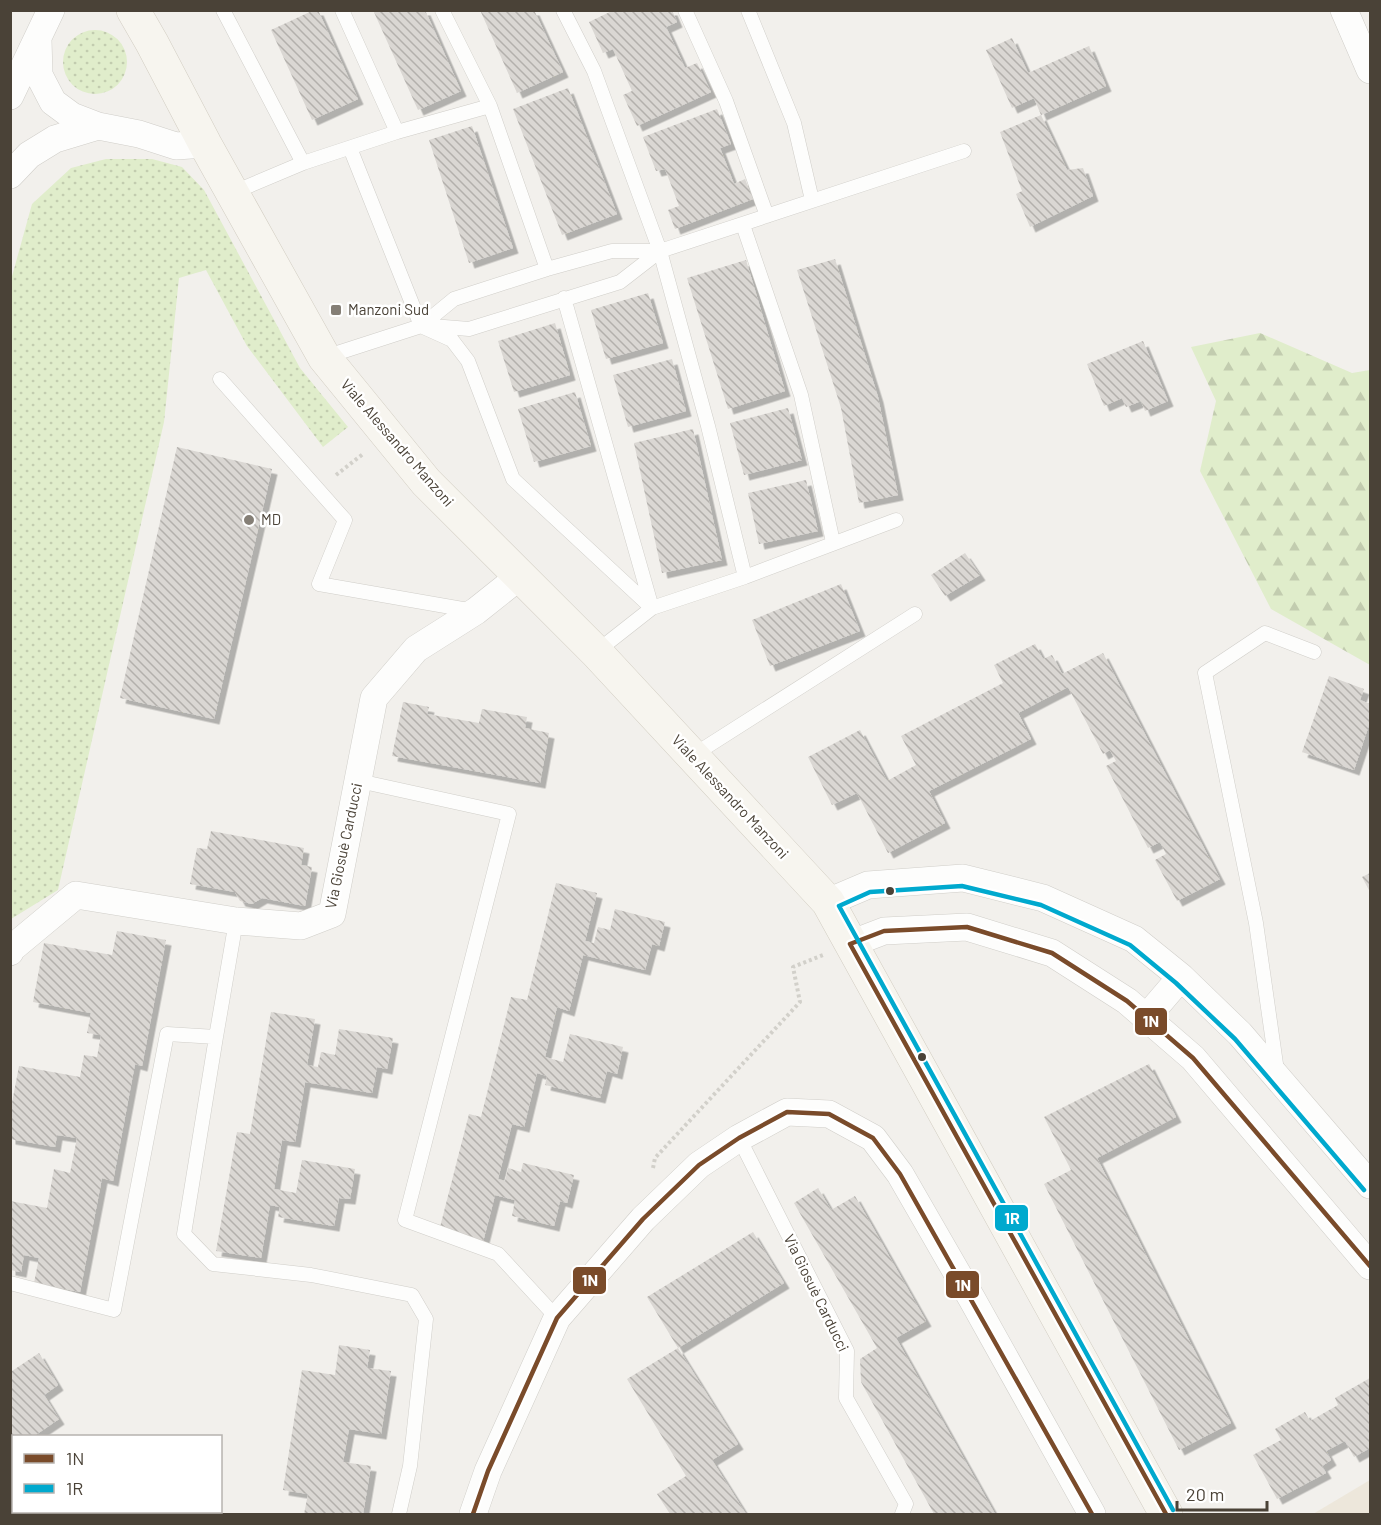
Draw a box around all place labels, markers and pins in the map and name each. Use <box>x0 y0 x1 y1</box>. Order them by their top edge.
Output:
place label: Manzoni Sud <box>348 300 429 318</box>
marker: Manzoni Sud <box>329 303 343 317</box>
place label: MD <box>261 510 281 528</box>
marker: MD <box>242 513 256 527</box>
unlabelled marker <box>884 885 896 897</box>
unlabelled marker <box>916 1051 928 1063</box>

